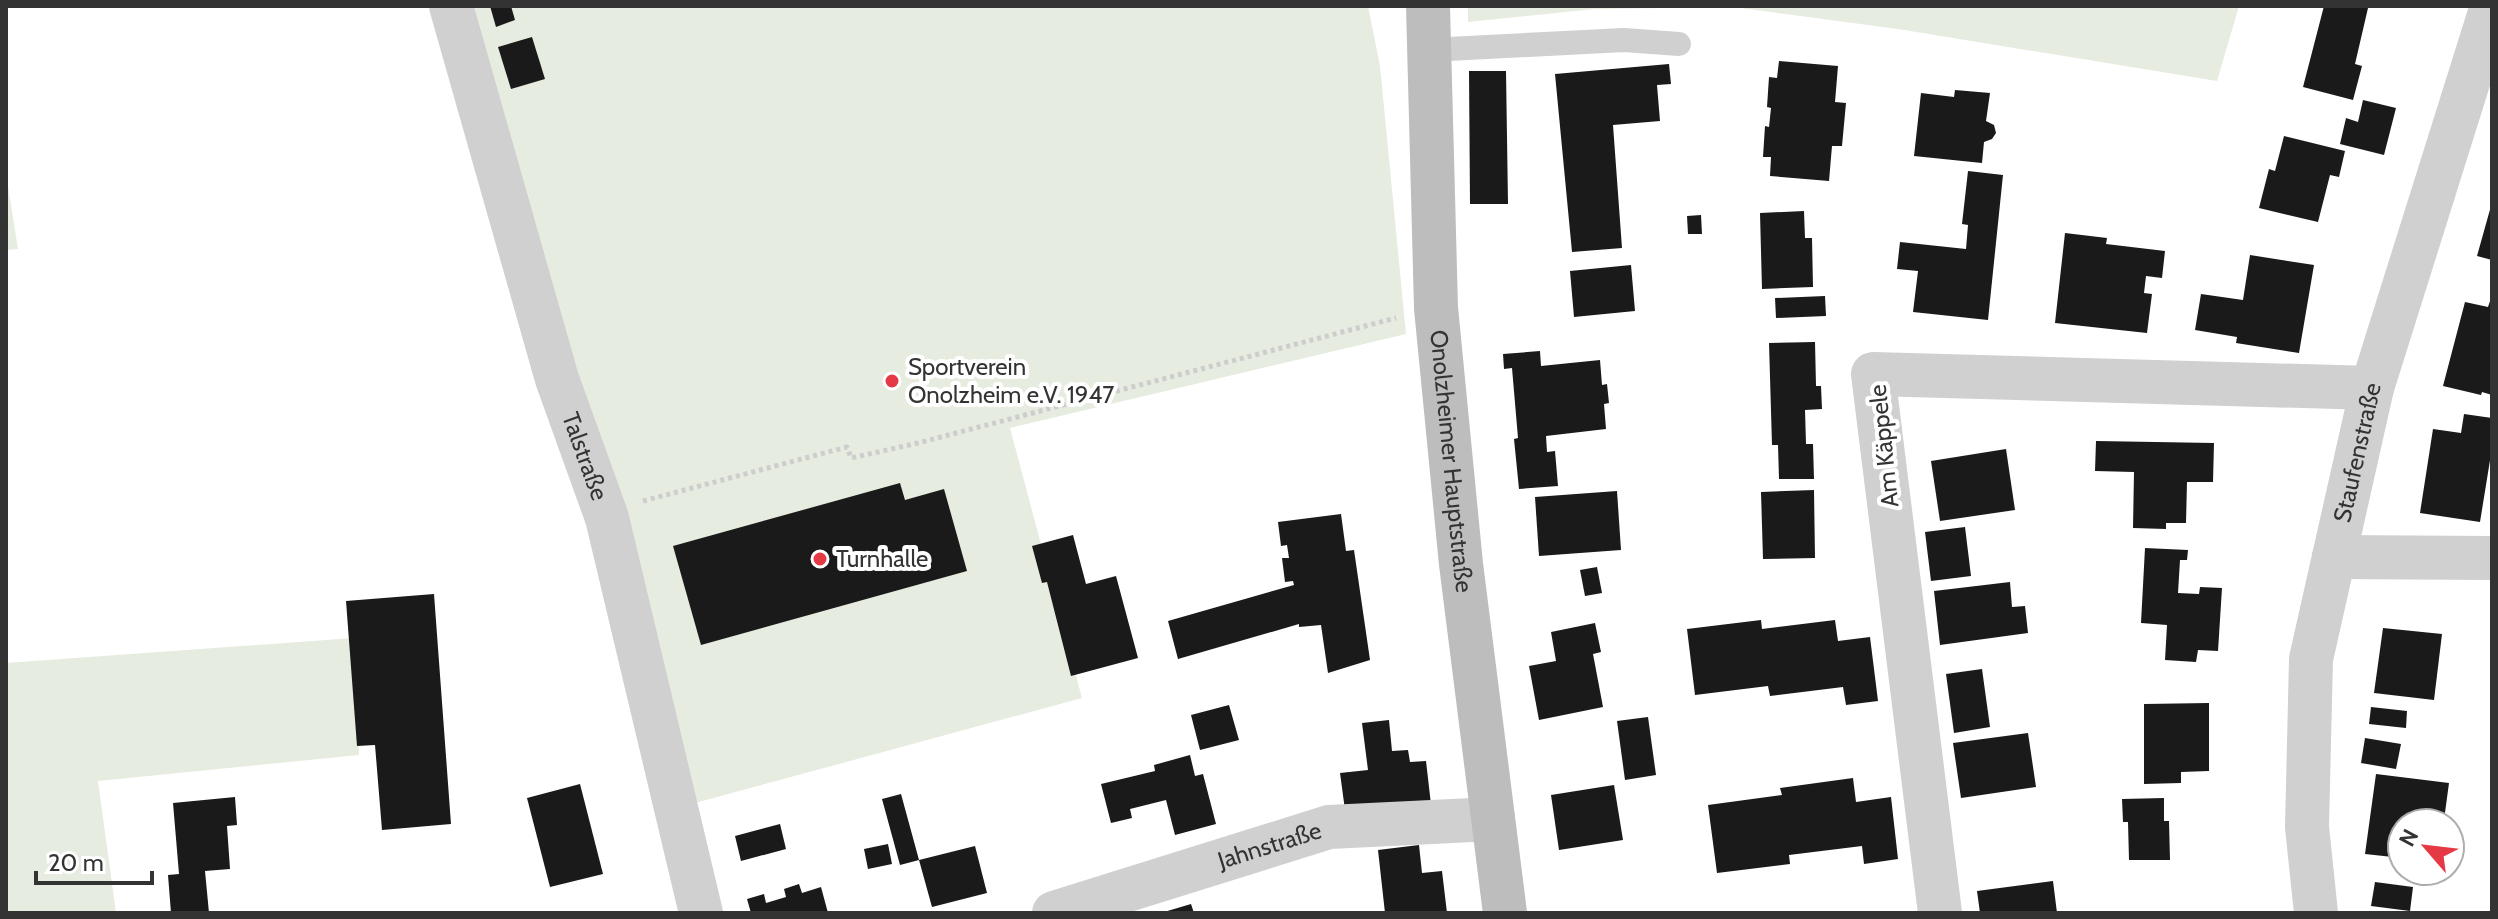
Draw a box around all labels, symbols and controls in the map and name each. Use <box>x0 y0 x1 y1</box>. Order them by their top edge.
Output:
street label: Onolzheimer Hauptstraße <box>1424 328 1479 594</box>
place label: Sportverein Onolzheim e.V. 1947 <box>908 352 1114 409</box>
marker: Sportverein Onolzheim e.V. 1947 <box>883 372 901 390</box>
street label: Staufenstraße <box>2327 380 2387 525</box>
street label: Am Käppele <box>1863 383 1904 509</box>
street label: Talstraße <box>556 408 614 504</box>
place label: Turnhalle <box>836 544 928 573</box>
marker: Turnhalle <box>811 550 829 568</box>
north arrow <box>2386 807 2466 887</box>
street label: Jahnstraße <box>1213 815 1325 875</box>
text: N <box>2393 825 2424 851</box>
scale bar <box>36 835 152 885</box>
text: 20 m <box>48 848 104 877</box>

